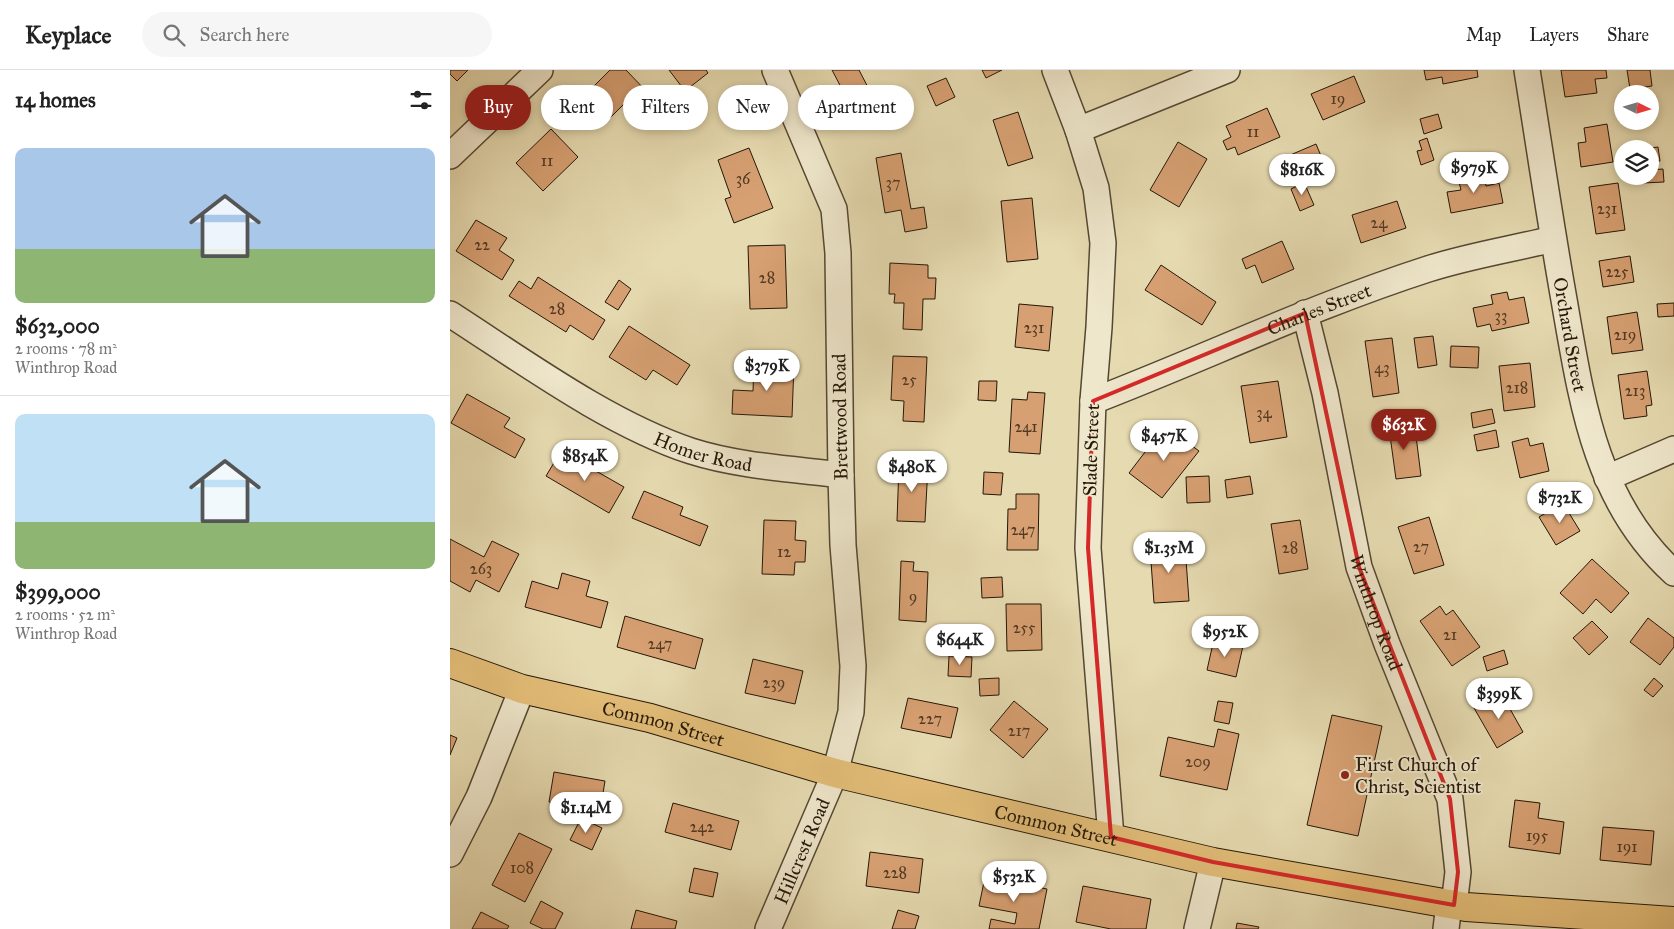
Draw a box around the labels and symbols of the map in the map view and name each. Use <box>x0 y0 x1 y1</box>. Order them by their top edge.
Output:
north arrow <box>1614 85 1659 130</box>
house number: 19 <box>1331 89 1345 108</box>
house number: 11 <box>1247 122 1259 141</box>
house number: 11 <box>541 151 553 170</box>
pin: $979K <box>1439 152 1509 194</box>
pin: $816K <box>1267 154 1337 196</box>
house number: 36 <box>736 169 751 188</box>
house number: 37 <box>886 173 900 192</box>
house number: 231 <box>1597 199 1617 218</box>
house number: 24 <box>1371 213 1388 232</box>
house number: 22 <box>474 235 490 254</box>
house number: 225 <box>1605 262 1629 281</box>
house number: 28 <box>759 268 775 287</box>
street label: Orchard Street <box>1549 275 1592 394</box>
street label: Charles Street <box>1264 278 1374 340</box>
house number: 28 <box>549 299 565 318</box>
house number: 33 <box>1495 306 1507 325</box>
house number: 231 <box>1024 318 1044 337</box>
house number: 219 <box>1614 325 1636 344</box>
pin: $379K <box>732 350 802 392</box>
street label: Brettwood Road <box>827 353 853 481</box>
house number: 43 <box>1374 358 1390 377</box>
house number: 25 <box>901 370 917 389</box>
house number: 218 <box>1506 378 1528 397</box>
house number: 213 <box>1625 381 1645 400</box>
street label: Slade Street <box>1078 403 1104 497</box>
house number: 34 <box>1256 403 1273 422</box>
pin: $632K <box>1369 408 1439 451</box>
house number: 241 <box>1014 417 1038 436</box>
pin: $457K <box>1129 420 1199 462</box>
street label: Homer Road <box>650 427 754 476</box>
pin: $854K <box>550 440 620 482</box>
pin: $480K <box>877 450 947 493</box>
pin: $732K <box>1525 482 1595 524</box>
house number: 247 <box>1011 520 1035 539</box>
pin: $1.35M <box>1128 532 1210 574</box>
house number: 27 <box>1413 537 1429 556</box>
house number: 28 <box>1282 538 1298 557</box>
house number: 12 <box>777 542 791 561</box>
street label: Winthrop Road <box>1345 552 1408 674</box>
house number: 263 <box>470 559 492 578</box>
house number: 9 <box>909 587 917 606</box>
pin: $952K <box>1190 616 1260 658</box>
house number: 255 <box>1013 618 1036 637</box>
pin: $644K <box>925 624 995 666</box>
house number: 21 <box>1443 625 1457 644</box>
house number: 247 <box>648 634 672 653</box>
house number: 239 <box>763 673 785 692</box>
pin: $399K <box>1464 678 1534 720</box>
street label: Common Street <box>600 696 727 751</box>
house number: 227 <box>918 709 942 728</box>
house number: 217 <box>1008 721 1030 740</box>
house number: 209 <box>1185 752 1211 771</box>
place label: First Church of Christ, Scientist <box>1355 753 1482 798</box>
marker: First Church of Christ, Scientist <box>1339 769 1351 781</box>
pin: $1.14M <box>545 792 627 834</box>
street label: Hillcrest Road <box>769 794 835 907</box>
street label: Common Street <box>992 799 1120 851</box>
house number: 242 <box>690 817 714 836</box>
house number: 195 <box>1526 826 1549 845</box>
house number: 191 <box>1617 837 1638 856</box>
house number: 108 <box>510 858 534 877</box>
pin: $532K <box>979 860 1049 903</box>
house number: 228 <box>883 863 907 882</box>

